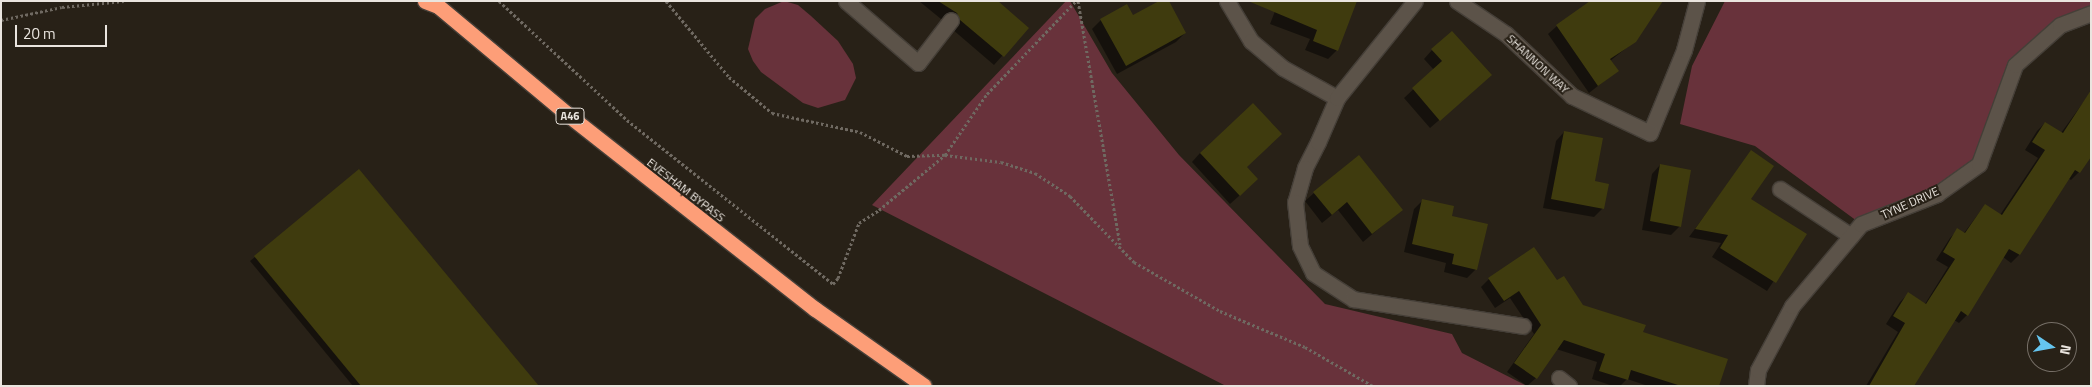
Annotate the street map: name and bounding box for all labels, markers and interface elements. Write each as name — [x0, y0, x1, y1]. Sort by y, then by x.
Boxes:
scale bar — [18, 15, 110, 47]
text: 20 m — [23, 22, 56, 45]
street label: SHANNON WAY — [1504, 31, 1572, 97]
road number: A46 — [555, 108, 585, 124]
street label: EVESHAM BYPASS — [644, 155, 728, 225]
street label: TYNE DRIVE — [1879, 184, 1941, 222]
north arrow — [2027, 322, 2077, 372]
text: N — [2055, 343, 2077, 357]

